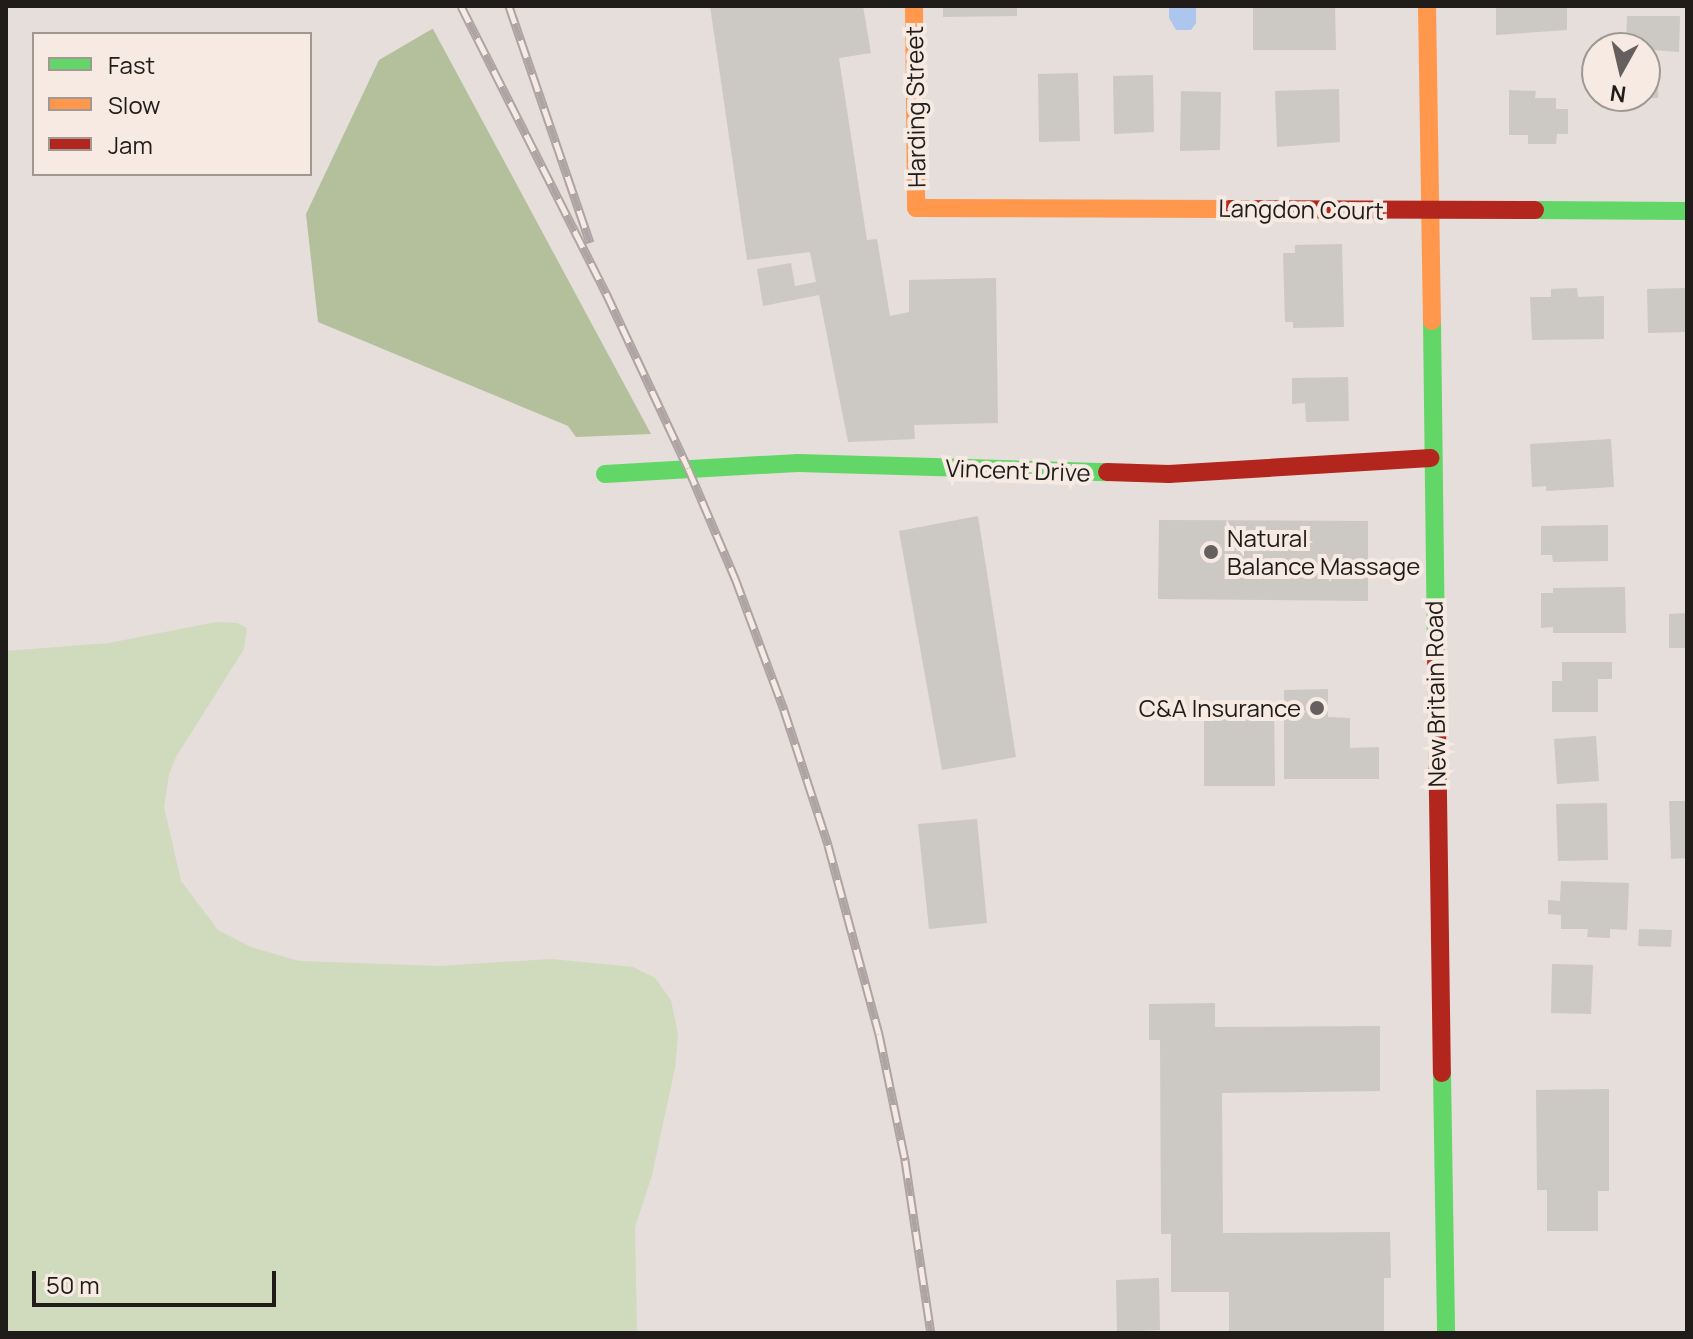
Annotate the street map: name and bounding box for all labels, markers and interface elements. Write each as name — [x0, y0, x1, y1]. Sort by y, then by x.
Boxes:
street label: Harding Street — [899, 26, 931, 188]
legend — [32, 32, 312, 176]
north arrow — [1581, 32, 1661, 112]
text: Fast — [108, 48, 155, 81]
text: N — [1608, 78, 1628, 110]
text: Slow — [108, 88, 161, 121]
text: Jam — [108, 128, 153, 161]
street label: Langdon Court — [1218, 193, 1384, 225]
street label: Vincent Drive — [945, 453, 1091, 487]
place label: Natural Balance Massage — [1227, 524, 1420, 580]
marker: Natural Balance Massage — [1202, 543, 1220, 561]
street label: New Britain Road — [1419, 600, 1451, 788]
place label: C&A Insurance — [1139, 694, 1301, 722]
marker: C&A Insurance — [1308, 699, 1326, 717]
scale bar — [36, 1255, 280, 1305]
text: 50 m — [46, 1268, 100, 1301]

